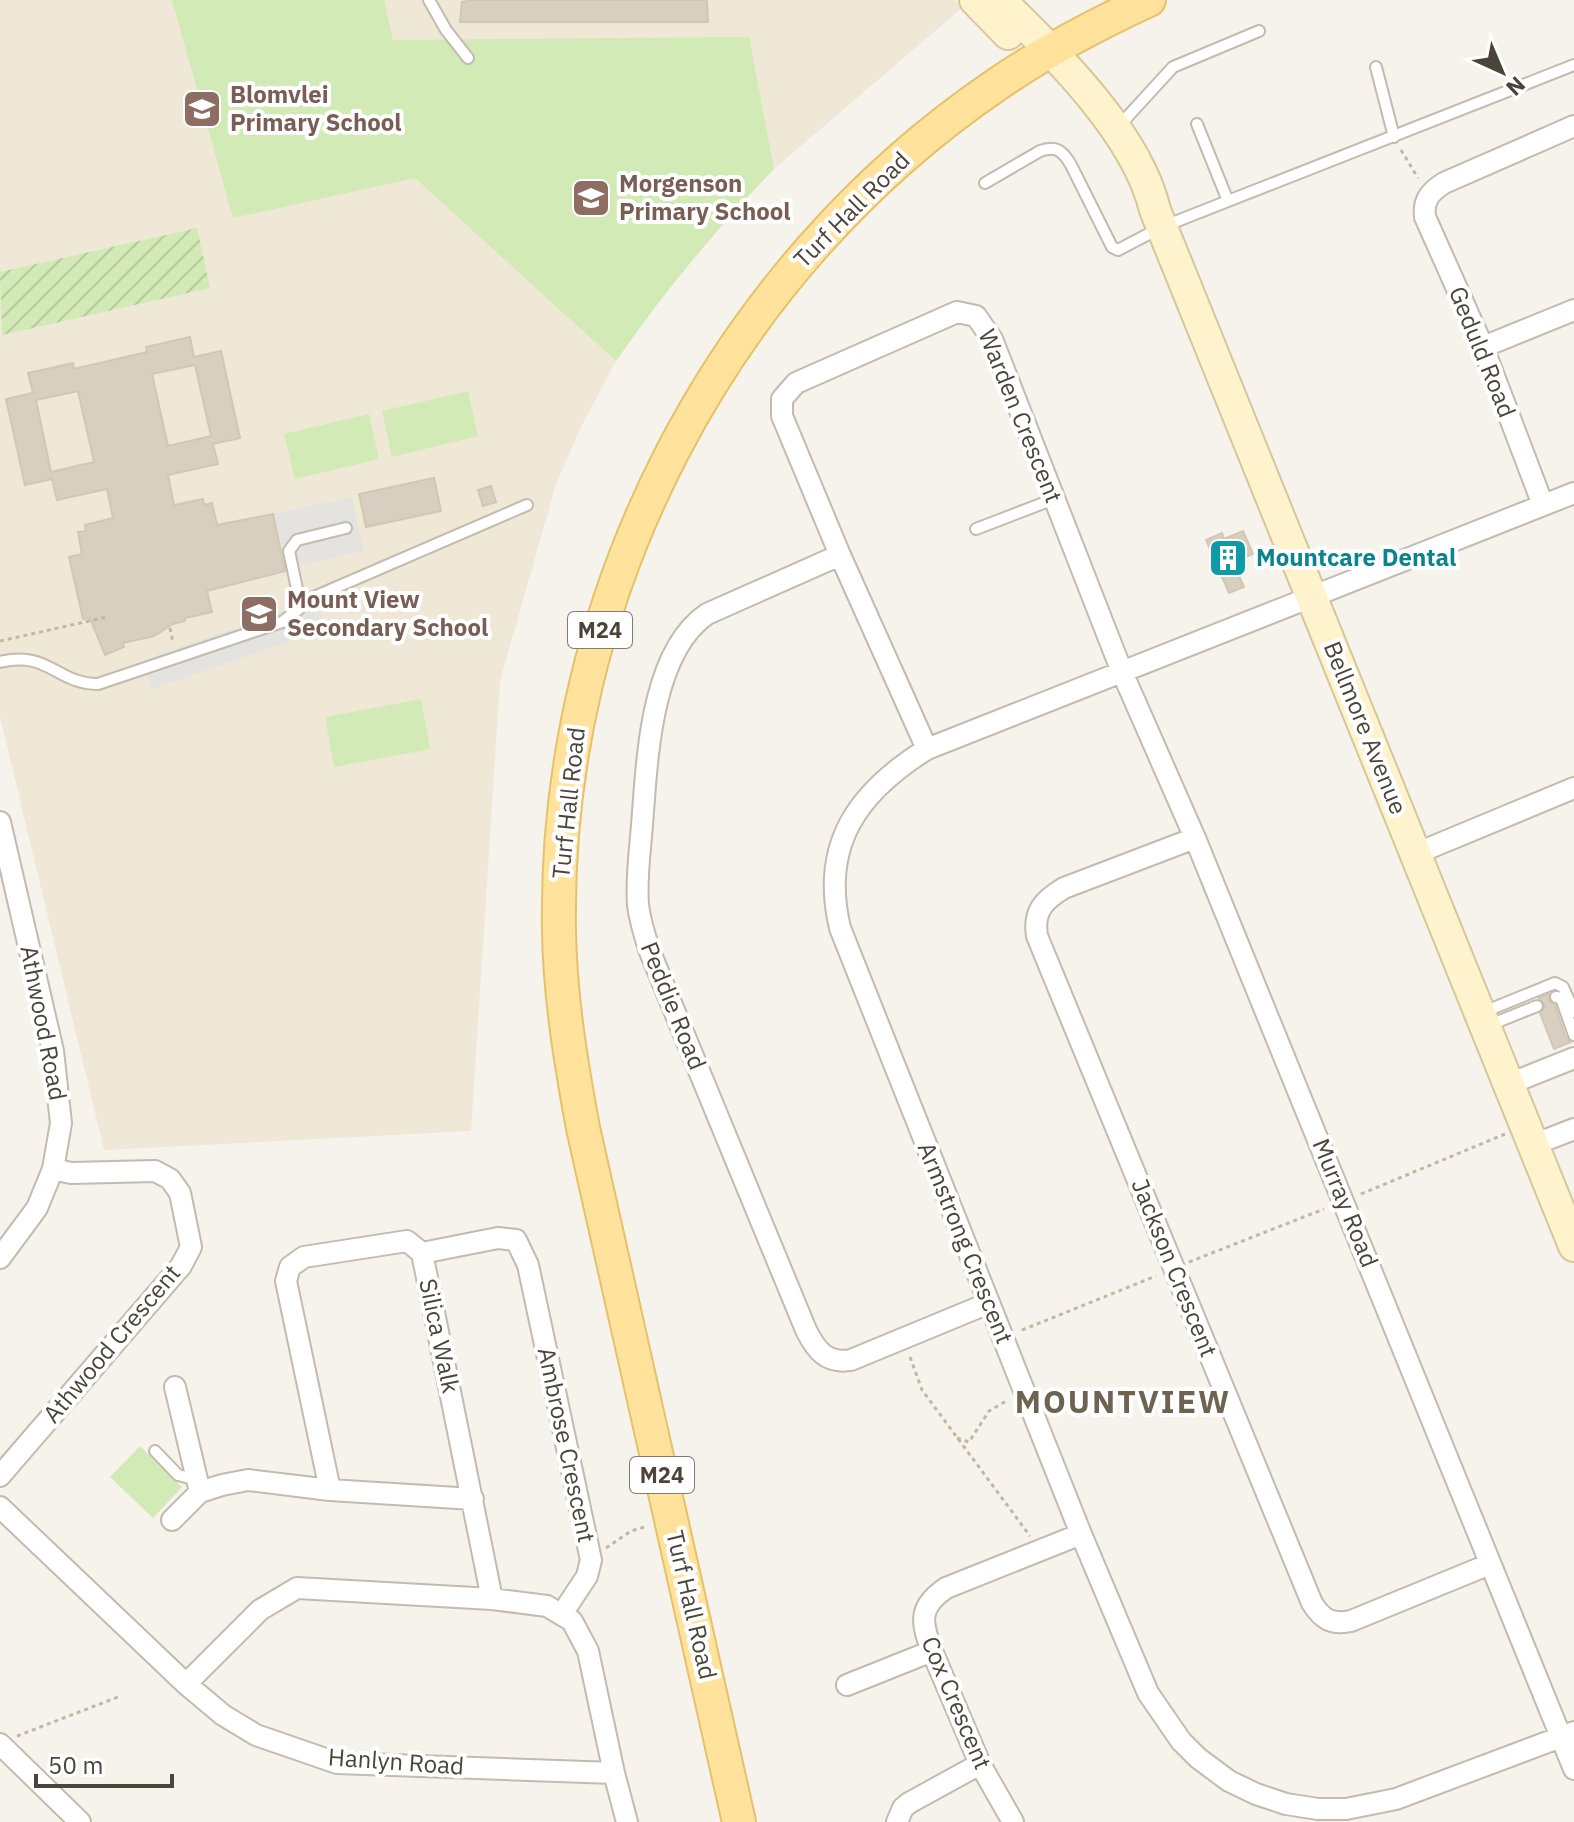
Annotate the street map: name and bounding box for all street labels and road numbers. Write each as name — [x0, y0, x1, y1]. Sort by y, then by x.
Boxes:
street label: Turf Hall Road — [786, 144, 916, 274]
street label: Geduld Road — [1442, 281, 1524, 422]
street label: Warden Crescent — [972, 324, 1070, 507]
road number: M24 — [568, 612, 632, 648]
street label: Bellmore Avenue — [1317, 636, 1415, 819]
street label: Turf Hall Road — [544, 726, 592, 880]
street label: Peddie Road — [634, 937, 714, 1074]
street label: Athwood Road — [13, 943, 75, 1103]
street label: Murray Road — [1306, 1134, 1386, 1272]
street label: Armstrong Crescent — [911, 1137, 1021, 1348]
street label: Jackson Crescent — [1125, 1174, 1225, 1362]
street label: Athwood Crescent — [35, 1257, 187, 1429]
street label: Silica Walk — [412, 1276, 468, 1396]
street label: Ambrose Crescent — [531, 1344, 603, 1545]
road number: M24 — [630, 1457, 694, 1493]
street label: Turf Hall Road — [659, 1527, 725, 1682]
street label: Cox Crescent — [915, 1631, 999, 1774]
street label: Hanlyn Road — [327, 1740, 465, 1782]

